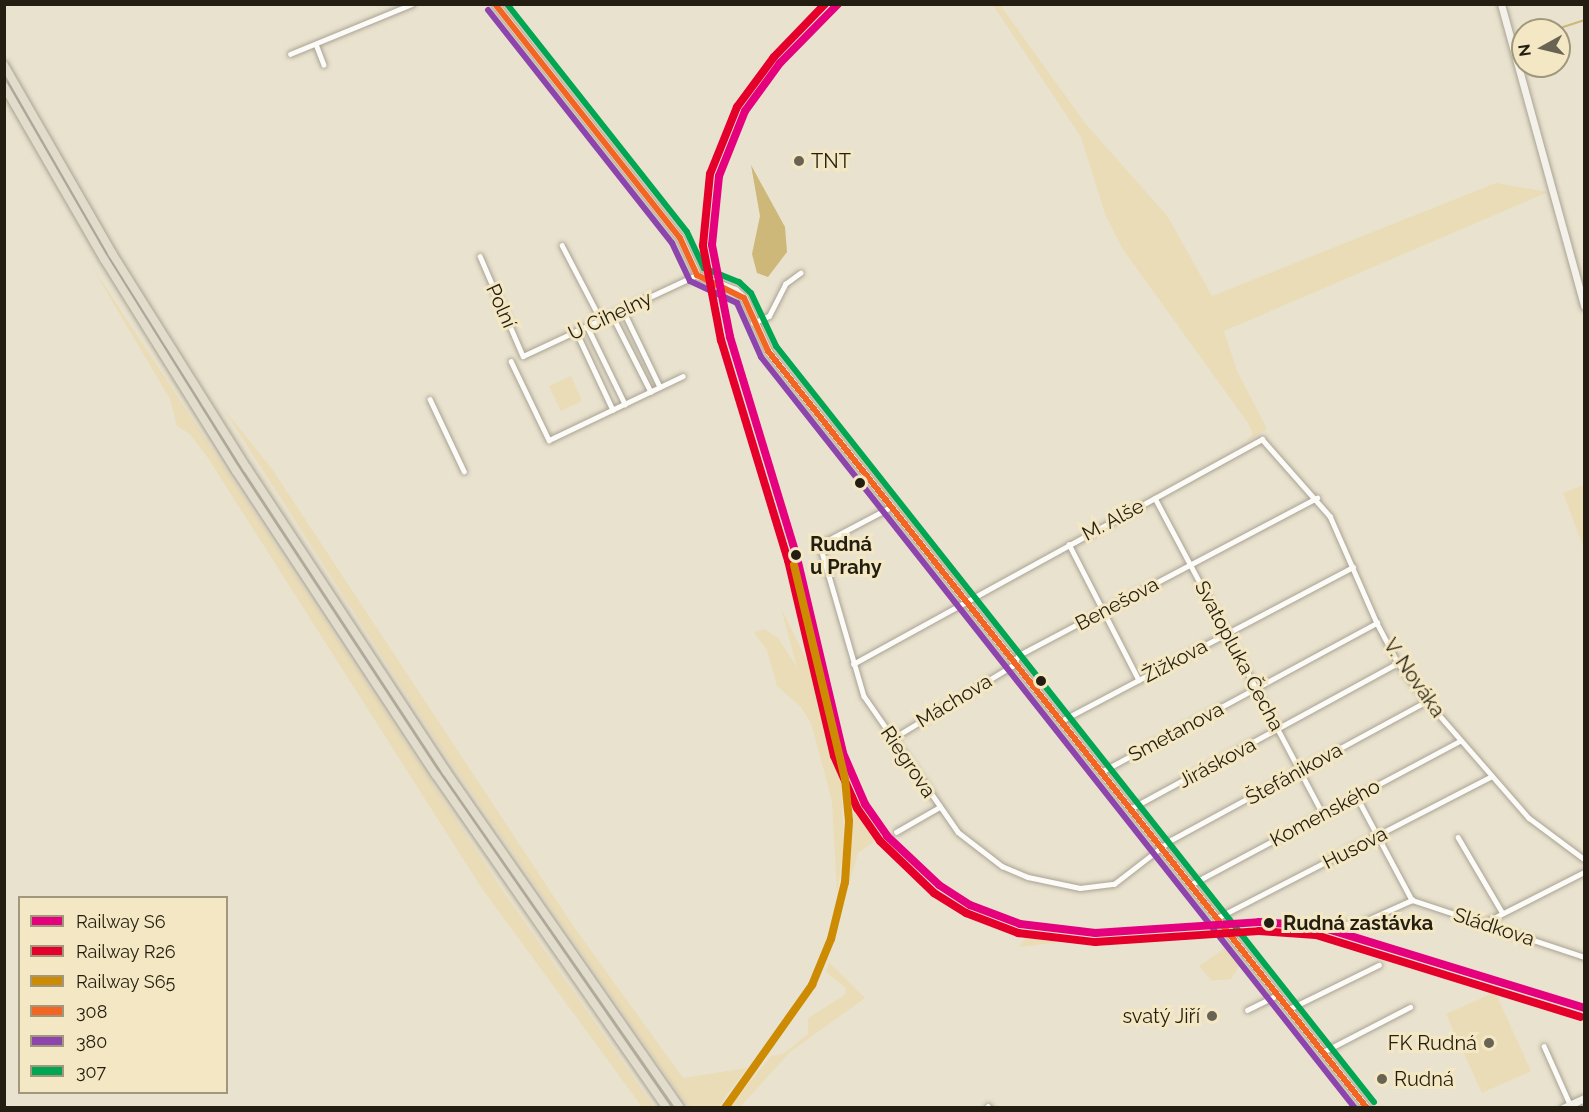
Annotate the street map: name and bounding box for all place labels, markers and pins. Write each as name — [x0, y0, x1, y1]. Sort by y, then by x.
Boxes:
place label: TNT — [811, 149, 851, 173]
marker: TNT — [792, 154, 806, 168]
unlabelled marker — [854, 477, 866, 489]
place label: Rudná u Prahy — [810, 532, 882, 579]
marker: Rudná u Prahy — [787, 546, 805, 564]
unlabelled marker — [1035, 675, 1047, 687]
place label: Rudná zastávka — [1283, 911, 1433, 935]
marker: Rudná zastávka — [1260, 914, 1278, 932]
place label: svatý Jiří — [1121, 1004, 1200, 1028]
marker: svatý Jiří — [1205, 1009, 1219, 1023]
place label: FK Rudná — [1387, 1031, 1477, 1055]
marker: FK Rudná — [1482, 1036, 1496, 1050]
place label: Rudná — [1394, 1067, 1454, 1091]
marker: Rudná — [1375, 1072, 1389, 1086]

